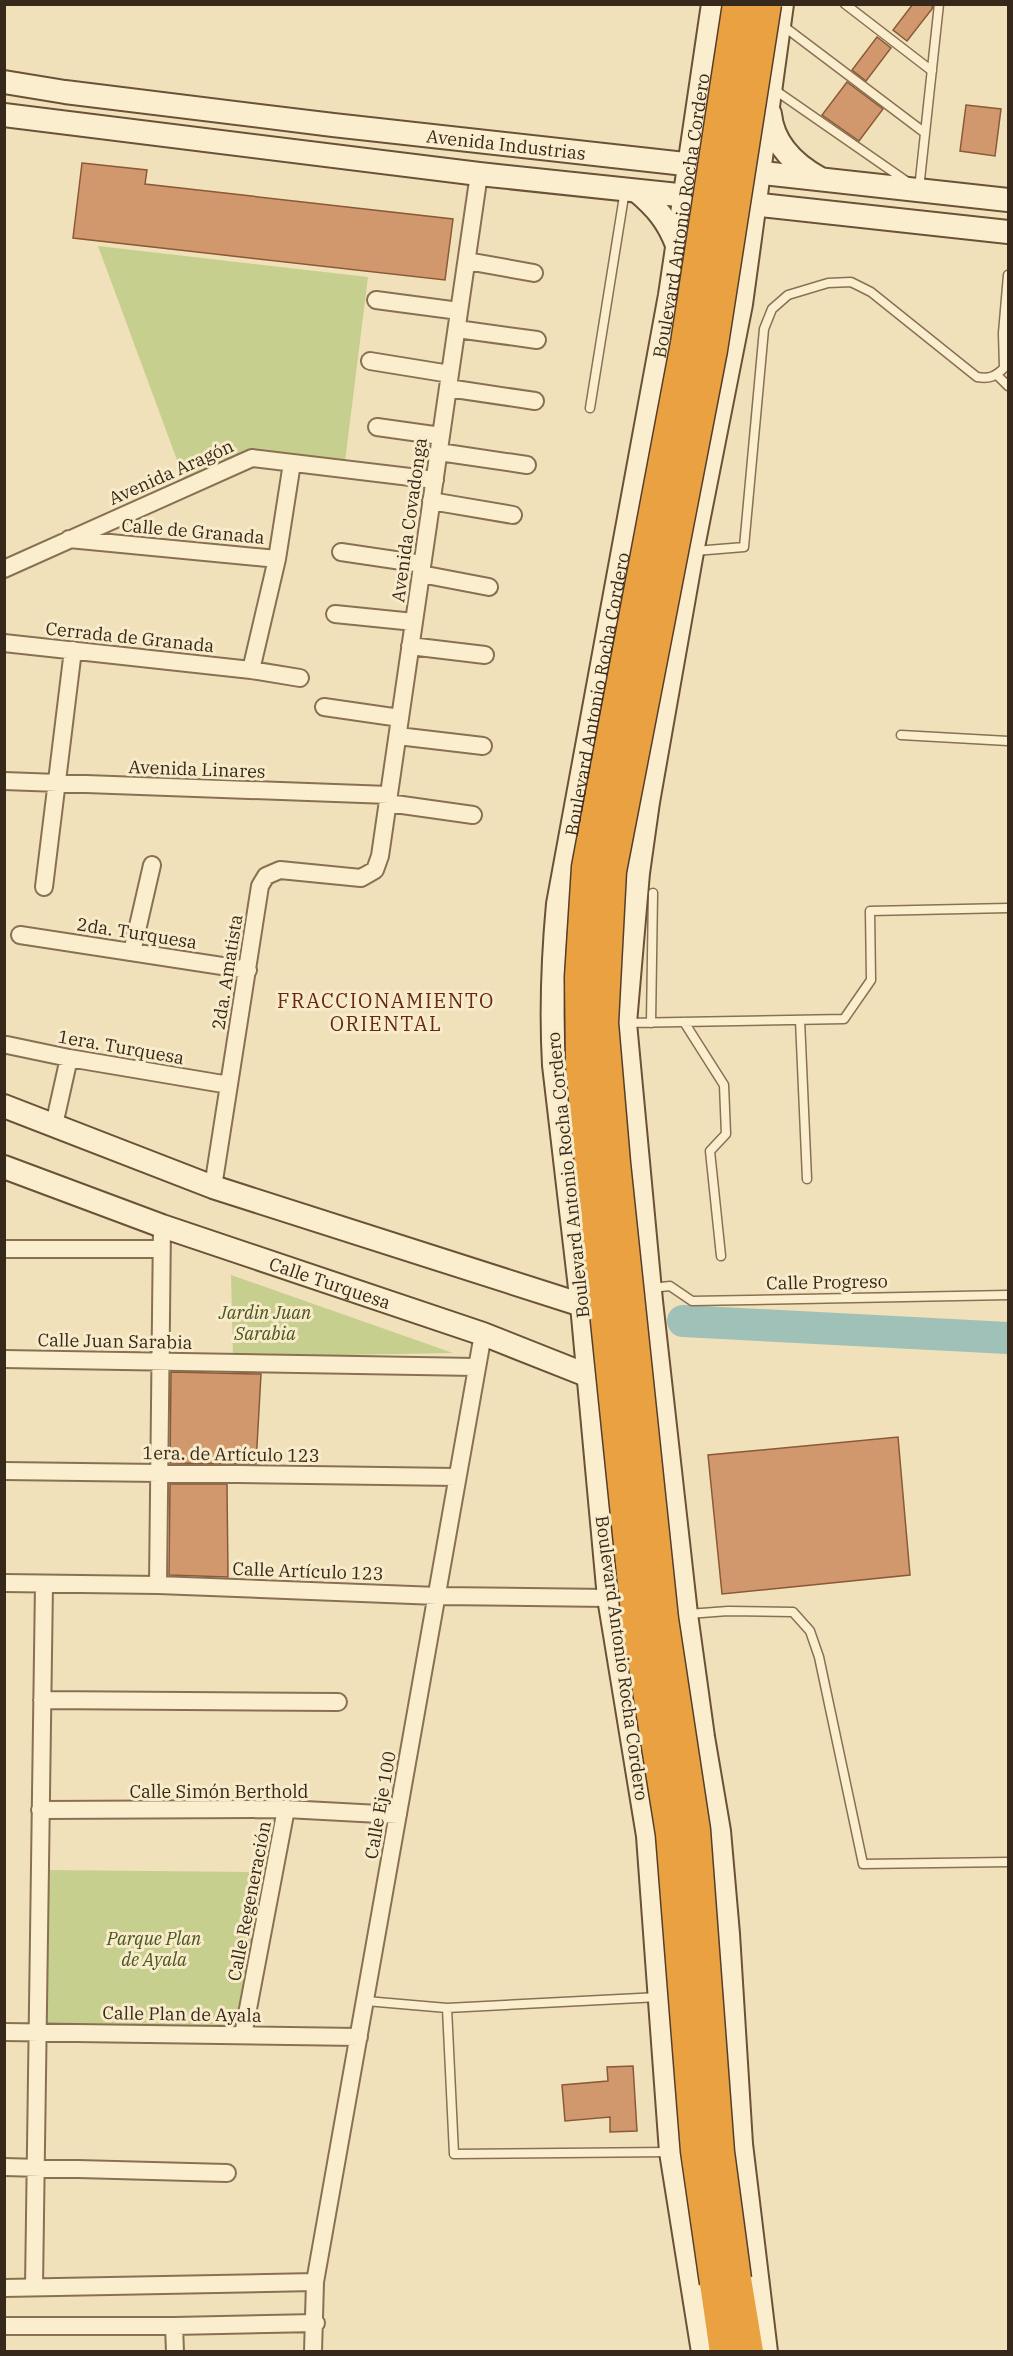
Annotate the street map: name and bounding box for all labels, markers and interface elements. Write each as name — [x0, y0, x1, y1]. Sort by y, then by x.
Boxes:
street label: Boulevard Antonio Rocha Cordero — [647, 72, 714, 360]
street label: Avenida Industrias — [425, 124, 587, 164]
street label: Avenida Aragón — [105, 434, 237, 510]
street label: Avenida Covadonga — [386, 436, 432, 604]
street label: Calle de Granada — [120, 513, 266, 549]
street label: Boulevard Antonio Rocha Cordero — [559, 551, 634, 838]
street label: Cerrada de Granada — [44, 617, 216, 657]
street label: Avenida Linares — [128, 755, 266, 783]
street label: 2da. Turquesa — [75, 912, 199, 954]
street label: 2da. Amatista — [207, 912, 248, 1031]
district label: FRACCIONAMIENTO ORIENTAL — [277, 987, 495, 1037]
street label: 1era. Turquesa — [56, 1025, 186, 1069]
street label: Boulevard Antonio Rocha Cordero — [542, 1031, 594, 1319]
street label: Calle Turquesa — [266, 1251, 394, 1314]
street label: Calle Progreso — [766, 1269, 888, 1295]
park label: Jardin Juan Sarabia — [218, 1301, 312, 1345]
street label: Calle Juan Sarabia — [37, 1328, 193, 1354]
street label: 1era. de Artículo 123 — [142, 1441, 320, 1467]
street label: Boulevard Antonio Rocha Cordero — [591, 1514, 653, 1802]
street label: Calle Artículo 123 — [232, 1557, 384, 1585]
street label: Calle Eje 100 — [359, 1749, 401, 1861]
street label: Calle Simón Berthold — [129, 1780, 309, 1803]
street label: Calle Regeneración — [222, 1819, 276, 1983]
park label: Parque Plan de Ayala — [106, 1927, 202, 1971]
street label: Calle Plan de Ayala — [102, 2001, 262, 2027]

